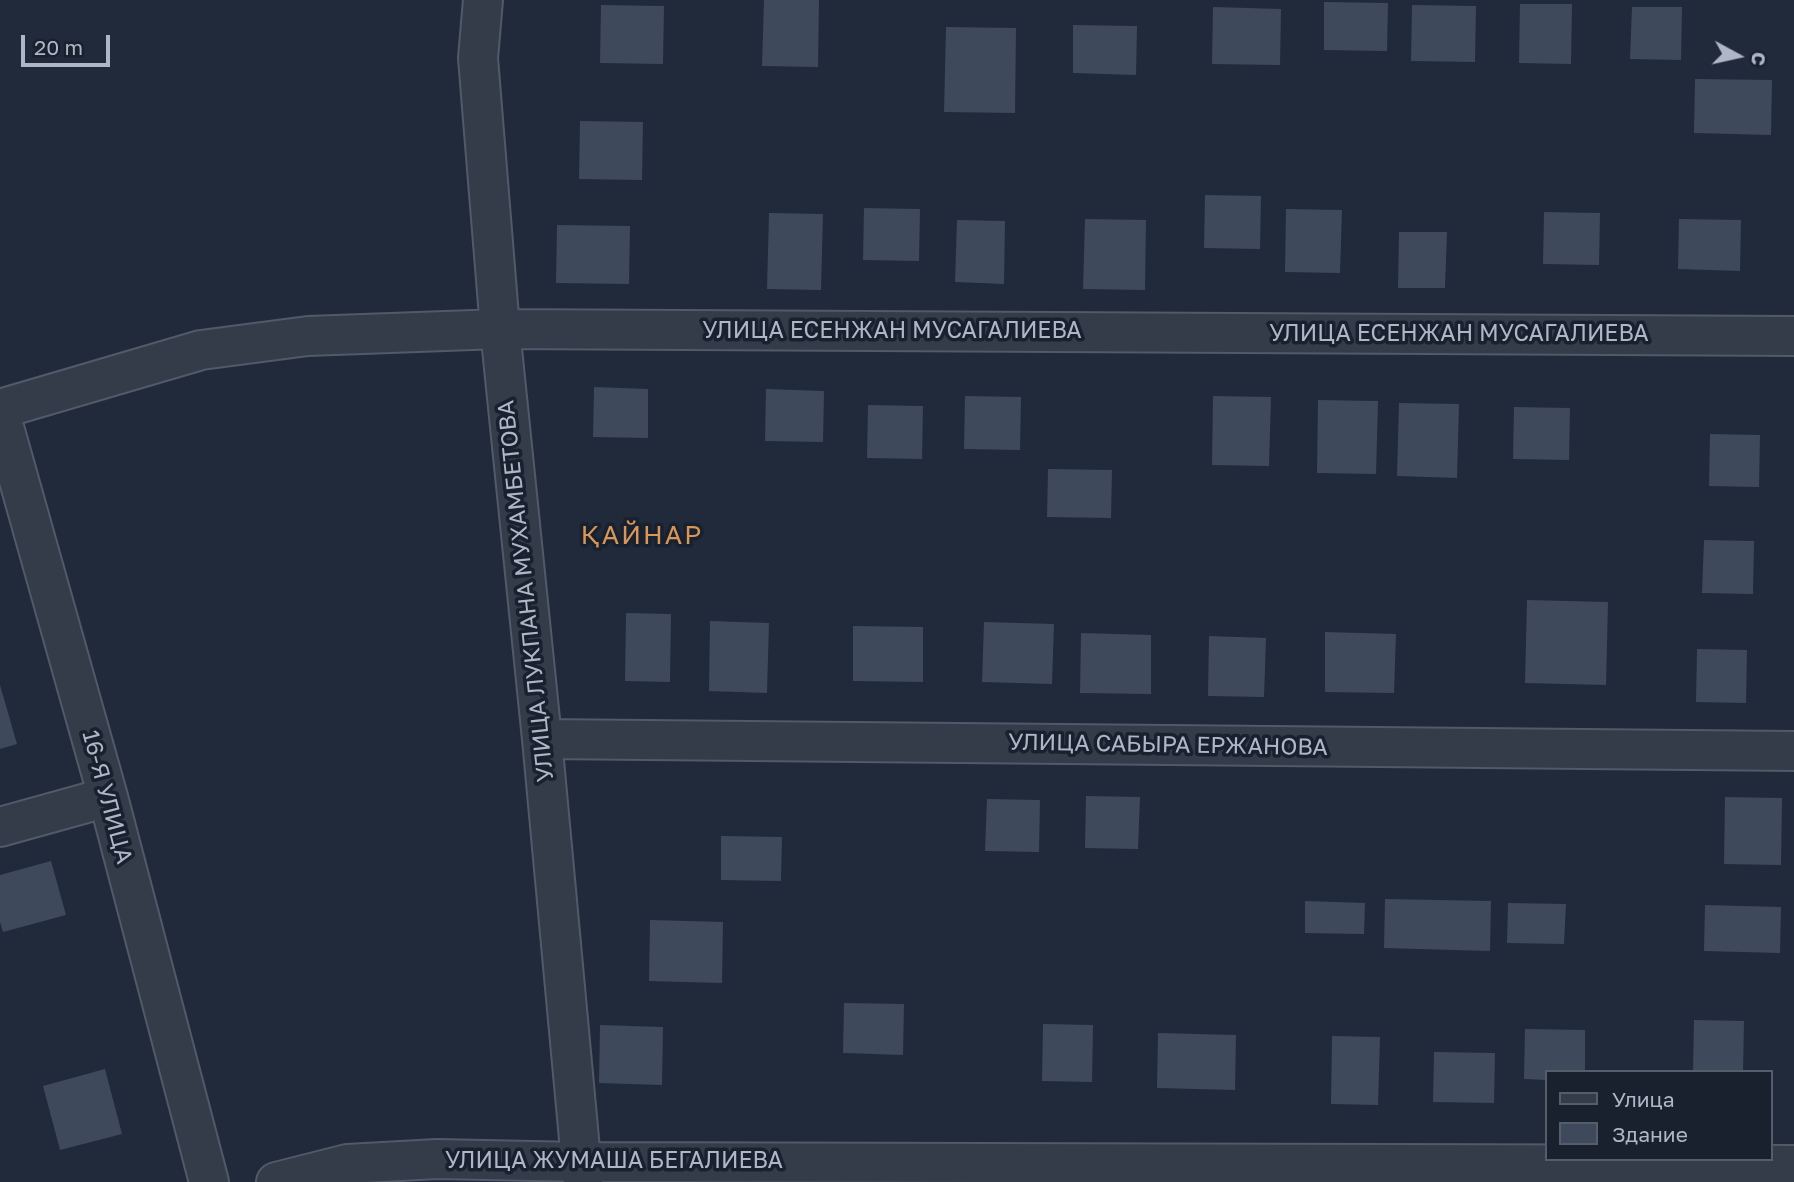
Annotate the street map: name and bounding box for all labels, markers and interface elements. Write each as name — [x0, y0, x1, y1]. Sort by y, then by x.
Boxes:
scale bar — [24, 21, 114, 65]
north arrow — [1703, 21, 1773, 91]
text: 20 m — [34, 34, 83, 60]
text: С — [1747, 51, 1772, 67]
street label: УЛИЦА ЕСЕНЖАН МУСАГАЛИЕВА — [702, 317, 1082, 345]
street label: УЛИЦА ЕСЕНЖАН МУСАГАЛИЕВА — [1269, 320, 1649, 348]
street label: УЛИЦА ЛУКПАНА МУХАМБЕТОВА — [492, 399, 560, 783]
district label: ҚАЙНАР — [581, 520, 703, 552]
street label: 16-Я УЛИЦА — [76, 727, 138, 867]
street label: УЛИЦА САБЫРА ЕРЖАНОВА — [1008, 728, 1328, 762]
legend — [1546, 1070, 1773, 1161]
text: Улица — [1612, 1086, 1675, 1112]
text: Здание — [1612, 1121, 1688, 1147]
street label: УЛИЦА ЖУМАША БЕГАЛИЕВА — [445, 1147, 783, 1175]

